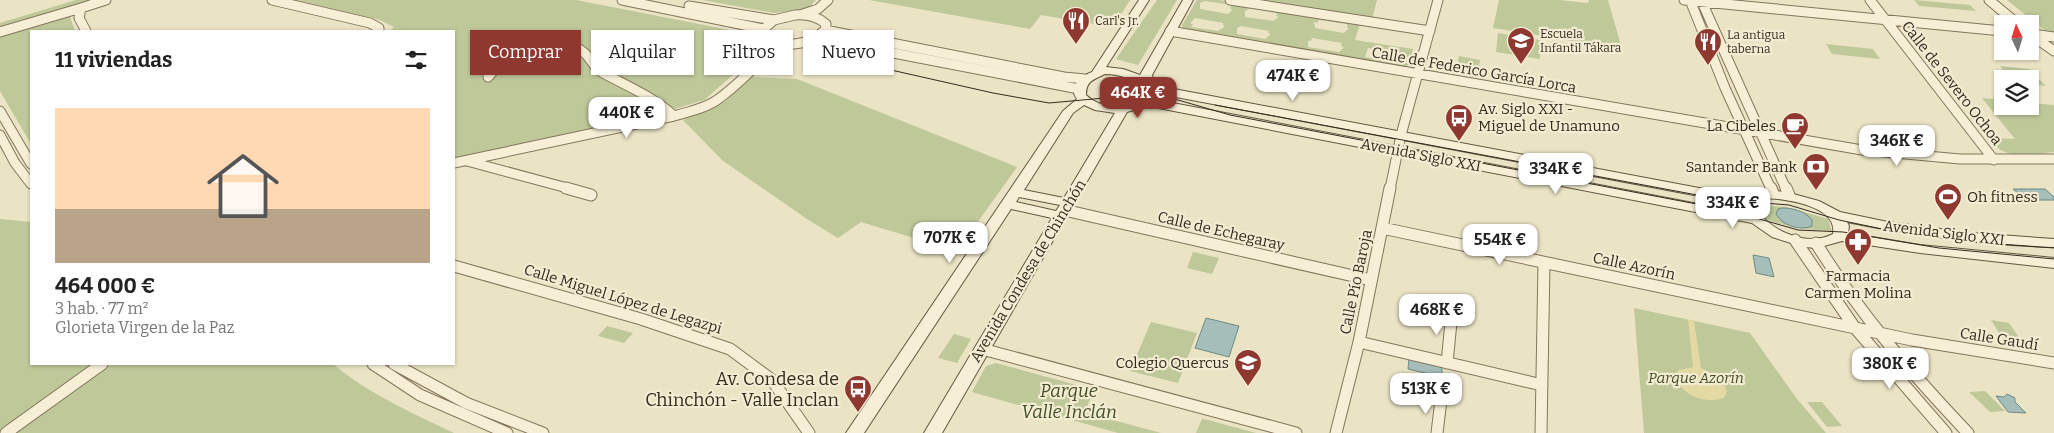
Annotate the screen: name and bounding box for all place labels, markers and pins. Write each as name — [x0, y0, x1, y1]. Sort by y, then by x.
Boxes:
restaurant icon: Carl's Jr. — [1061, 6, 1091, 45]
place label: Carl's Jr. — [1095, 14, 1139, 28]
school or university icon: Escuela Infantil Tákara — [1506, 26, 1536, 65]
place label: Escuela Infantil Tákara — [1540, 27, 1622, 55]
restaurant icon: La antigua taberna — [1693, 27, 1723, 66]
place label: La antigua taberna — [1727, 28, 1786, 56]
pin: 474K € — [1252, 59, 1334, 102]
pin: 464K € — [1097, 76, 1179, 119]
pin: 440K € — [586, 96, 668, 139]
place label: Av. Siglo XXI - Miguel de Unamuno — [1478, 100, 1620, 135]
bus stop icon: Av. Siglo XXI - Miguel de Unamuno — [1444, 103, 1474, 142]
cafe icon: La Cibeles — [1780, 111, 1810, 150]
place label: La Cibeles — [1706, 117, 1776, 135]
pin: 346K € — [1856, 124, 1938, 167]
pin: 334K € — [1515, 152, 1597, 195]
bank icon: Santander Bank — [1801, 152, 1831, 191]
place label: Santander Bank — [1685, 158, 1797, 176]
sports icon: Oh fitness — [1933, 182, 1963, 221]
pin: 334K € — [1692, 186, 1774, 229]
place label: Oh fitness — [1967, 188, 2038, 206]
pin: 707K € — [909, 222, 991, 264]
pin: 554K € — [1459, 224, 1541, 266]
pharmacy icon: Farmacia Carmen Molina — [1843, 227, 1873, 266]
place label: Farmacia Carmen Molina — [1804, 267, 1912, 302]
pin: 468K € — [1396, 294, 1478, 336]
school or university icon: Colegio Quercus — [1233, 348, 1263, 387]
pin: 380K € — [1849, 348, 1931, 390]
place label: Colegio Quercus — [1115, 354, 1229, 372]
place label: Av. Condesa de Chinchón - Valle Inclan — [645, 368, 840, 411]
pin: 513K € — [1385, 372, 1467, 415]
bus stop icon: Av. Condesa de Chinchón - Valle Inclan — [843, 374, 873, 413]

